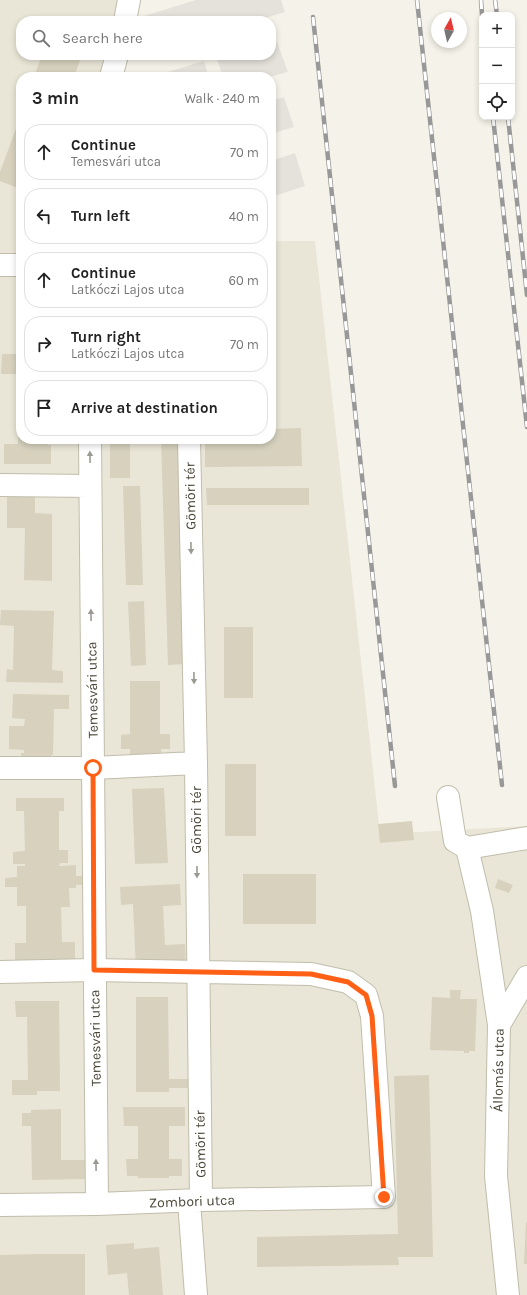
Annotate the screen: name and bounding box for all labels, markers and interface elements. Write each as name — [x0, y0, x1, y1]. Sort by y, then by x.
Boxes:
north arrow — [431, 12, 467, 48]
map controls — [479, 12, 515, 120]
button: + — [479, 12, 515, 48]
search box — [16, 16, 276, 60]
icon: search — [30, 27, 52, 49]
text: Search here — [62, 29, 143, 47]
button: − — [479, 48, 515, 84]
button: locate — [479, 84, 515, 120]
text: 3 min — [32, 88, 79, 108]
text: Walk · 240 m — [184, 91, 260, 106]
text: Continue — [71, 136, 136, 154]
icon: ahead — [33, 141, 55, 163]
text: 70 m — [230, 145, 259, 160]
text: Temesvári utca — [71, 154, 161, 169]
icon: left — [33, 205, 55, 227]
text: Turn left — [71, 207, 130, 225]
text: 40 m — [229, 209, 259, 224]
text: Continue — [71, 264, 136, 282]
icon: ahead — [33, 269, 55, 291]
text: 60 m — [229, 273, 259, 288]
text: Latkóczi Lajos utca — [71, 282, 184, 297]
text: Turn right — [71, 328, 141, 346]
icon: right — [33, 333, 55, 355]
text: 70 m — [230, 337, 259, 352]
text: Latkóczi Lajos utca — [71, 346, 184, 361]
icon: arrive — [33, 397, 55, 419]
text: Arrive at destination — [71, 399, 218, 417]
one-way arrow — [87, 450, 93, 463]
street label: Gömöri tér — [181, 461, 200, 530]
one-way arrow — [188, 542, 194, 555]
one-way arrow — [88, 608, 94, 621]
street label: Temesvári utca — [83, 641, 102, 739]
one-way arrow — [191, 672, 197, 685]
route start — [84, 759, 102, 777]
street label: Gömöri tér — [188, 785, 205, 854]
one-way arrow — [194, 866, 200, 879]
street label: Temesvári utca — [86, 989, 105, 1087]
street label: Állomás utca — [488, 1028, 508, 1112]
street label: Gömöri tér — [191, 1109, 210, 1178]
one-way arrow — [93, 1158, 99, 1171]
route end — [375, 1188, 393, 1206]
street label: Zombori utca — [149, 1192, 235, 1211]

